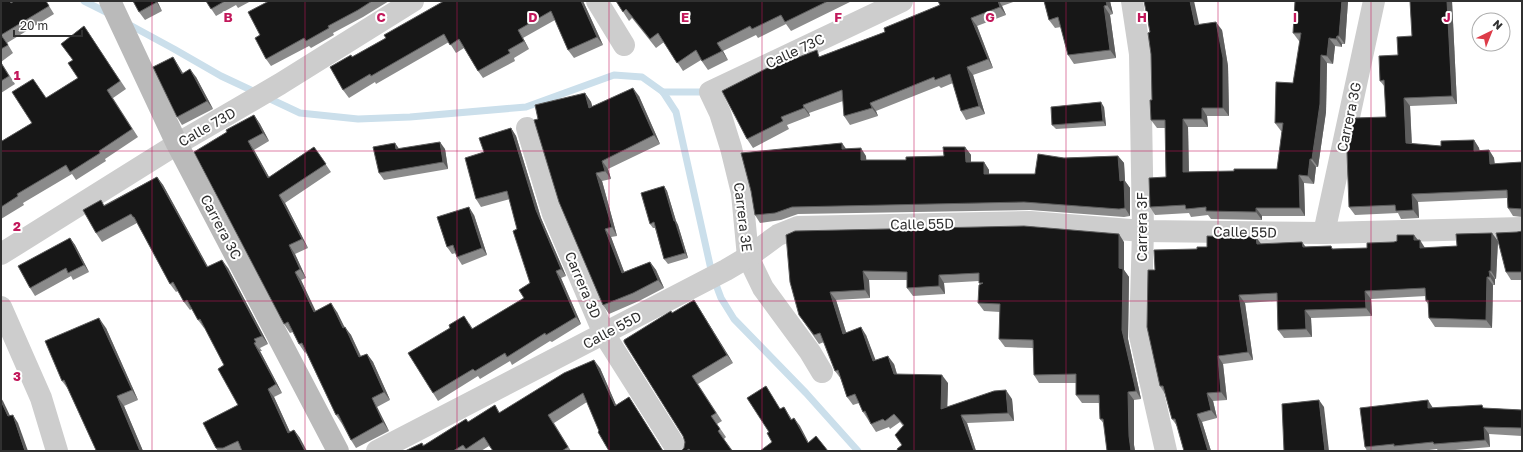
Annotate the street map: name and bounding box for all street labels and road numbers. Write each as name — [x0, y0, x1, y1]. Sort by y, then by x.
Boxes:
street label: Calle 73C — [763, 30, 827, 72]
street label: Carrera 3G — [1333, 80, 1364, 153]
street label: Calle 73D — [175, 103, 238, 150]
street label: Carrera 3E — [731, 181, 756, 253]
street label: Carrera 3C — [197, 192, 246, 262]
street label: Carrera 3F — [1133, 192, 1150, 262]
street label: Calle 55D — [890, 214, 954, 233]
street label: Calle 55D — [1213, 222, 1277, 241]
street label: Carrera 3D — [562, 249, 605, 321]
street label: Calle 55D — [580, 307, 644, 352]

